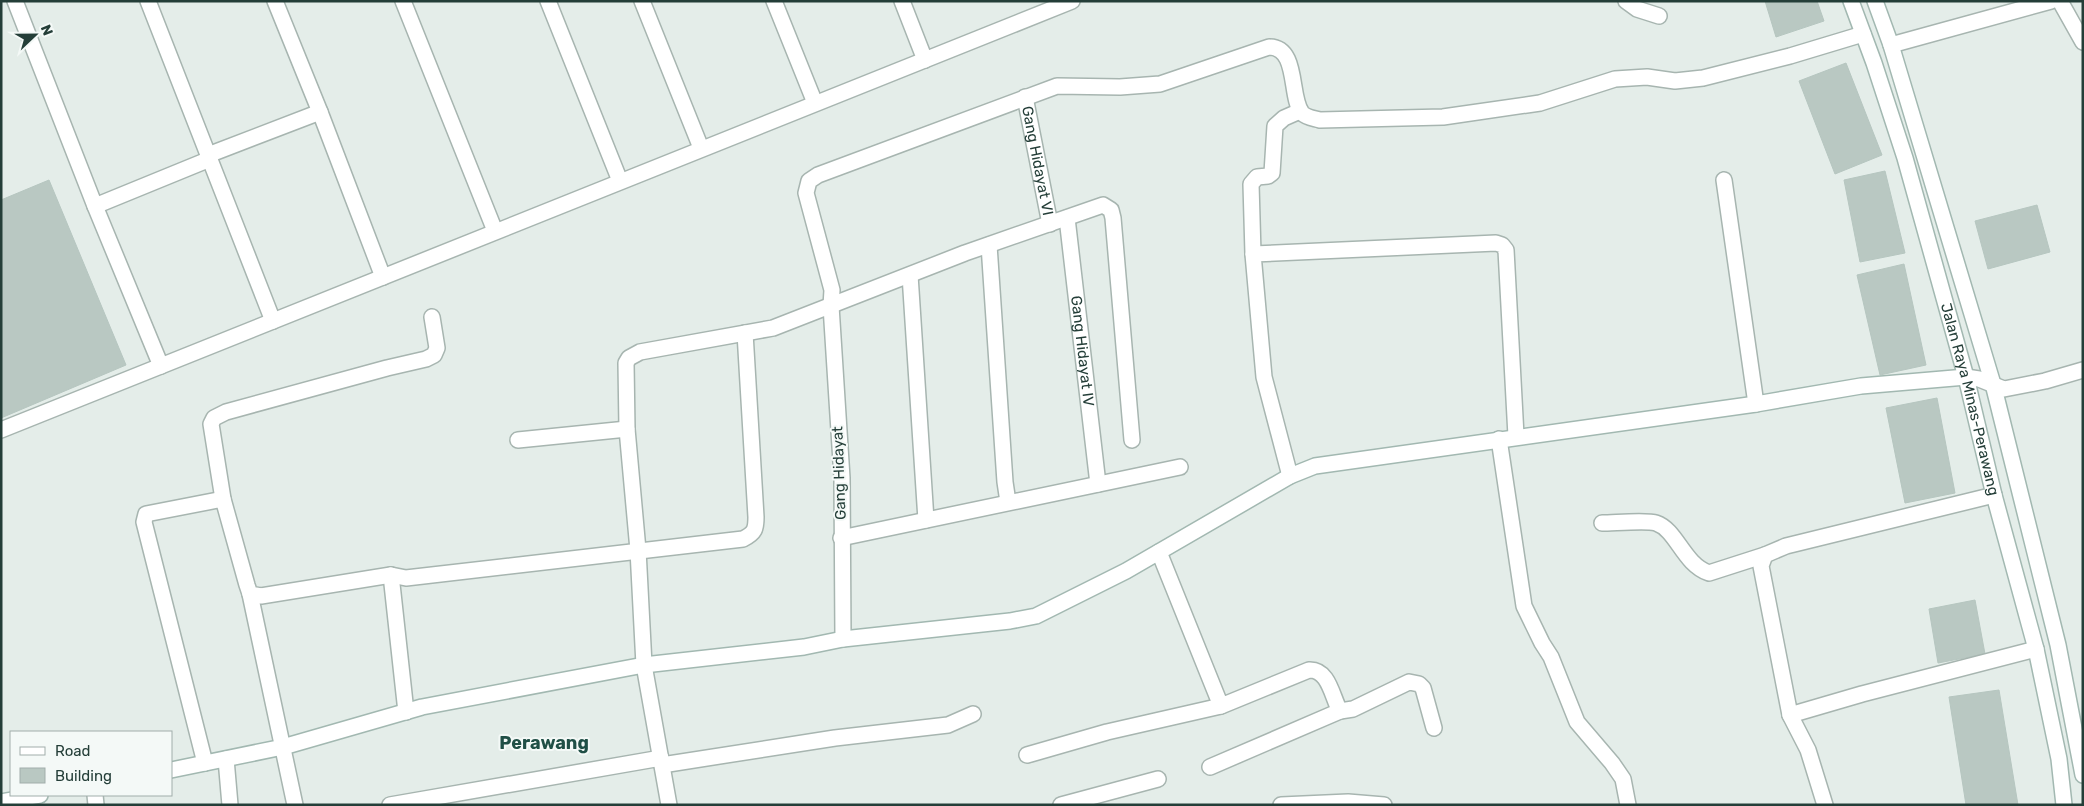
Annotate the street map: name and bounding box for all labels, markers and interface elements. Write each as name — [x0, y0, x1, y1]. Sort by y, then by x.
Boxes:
north arrow — [10, 10, 60, 60]
text: N — [37, 22, 56, 38]
street label: Gang Hidayat VI — [1018, 105, 1057, 217]
street label: Gang Hidayat IV — [1067, 295, 1098, 408]
street label: Jalan Raya Minas-Perawang — [1937, 301, 2003, 497]
street label: Gang Hidayat — [828, 426, 850, 520]
legend — [10, 731, 172, 796]
district label: Perawang — [499, 732, 589, 754]
text: Road — [55, 742, 91, 760]
text: Building — [55, 767, 112, 785]

